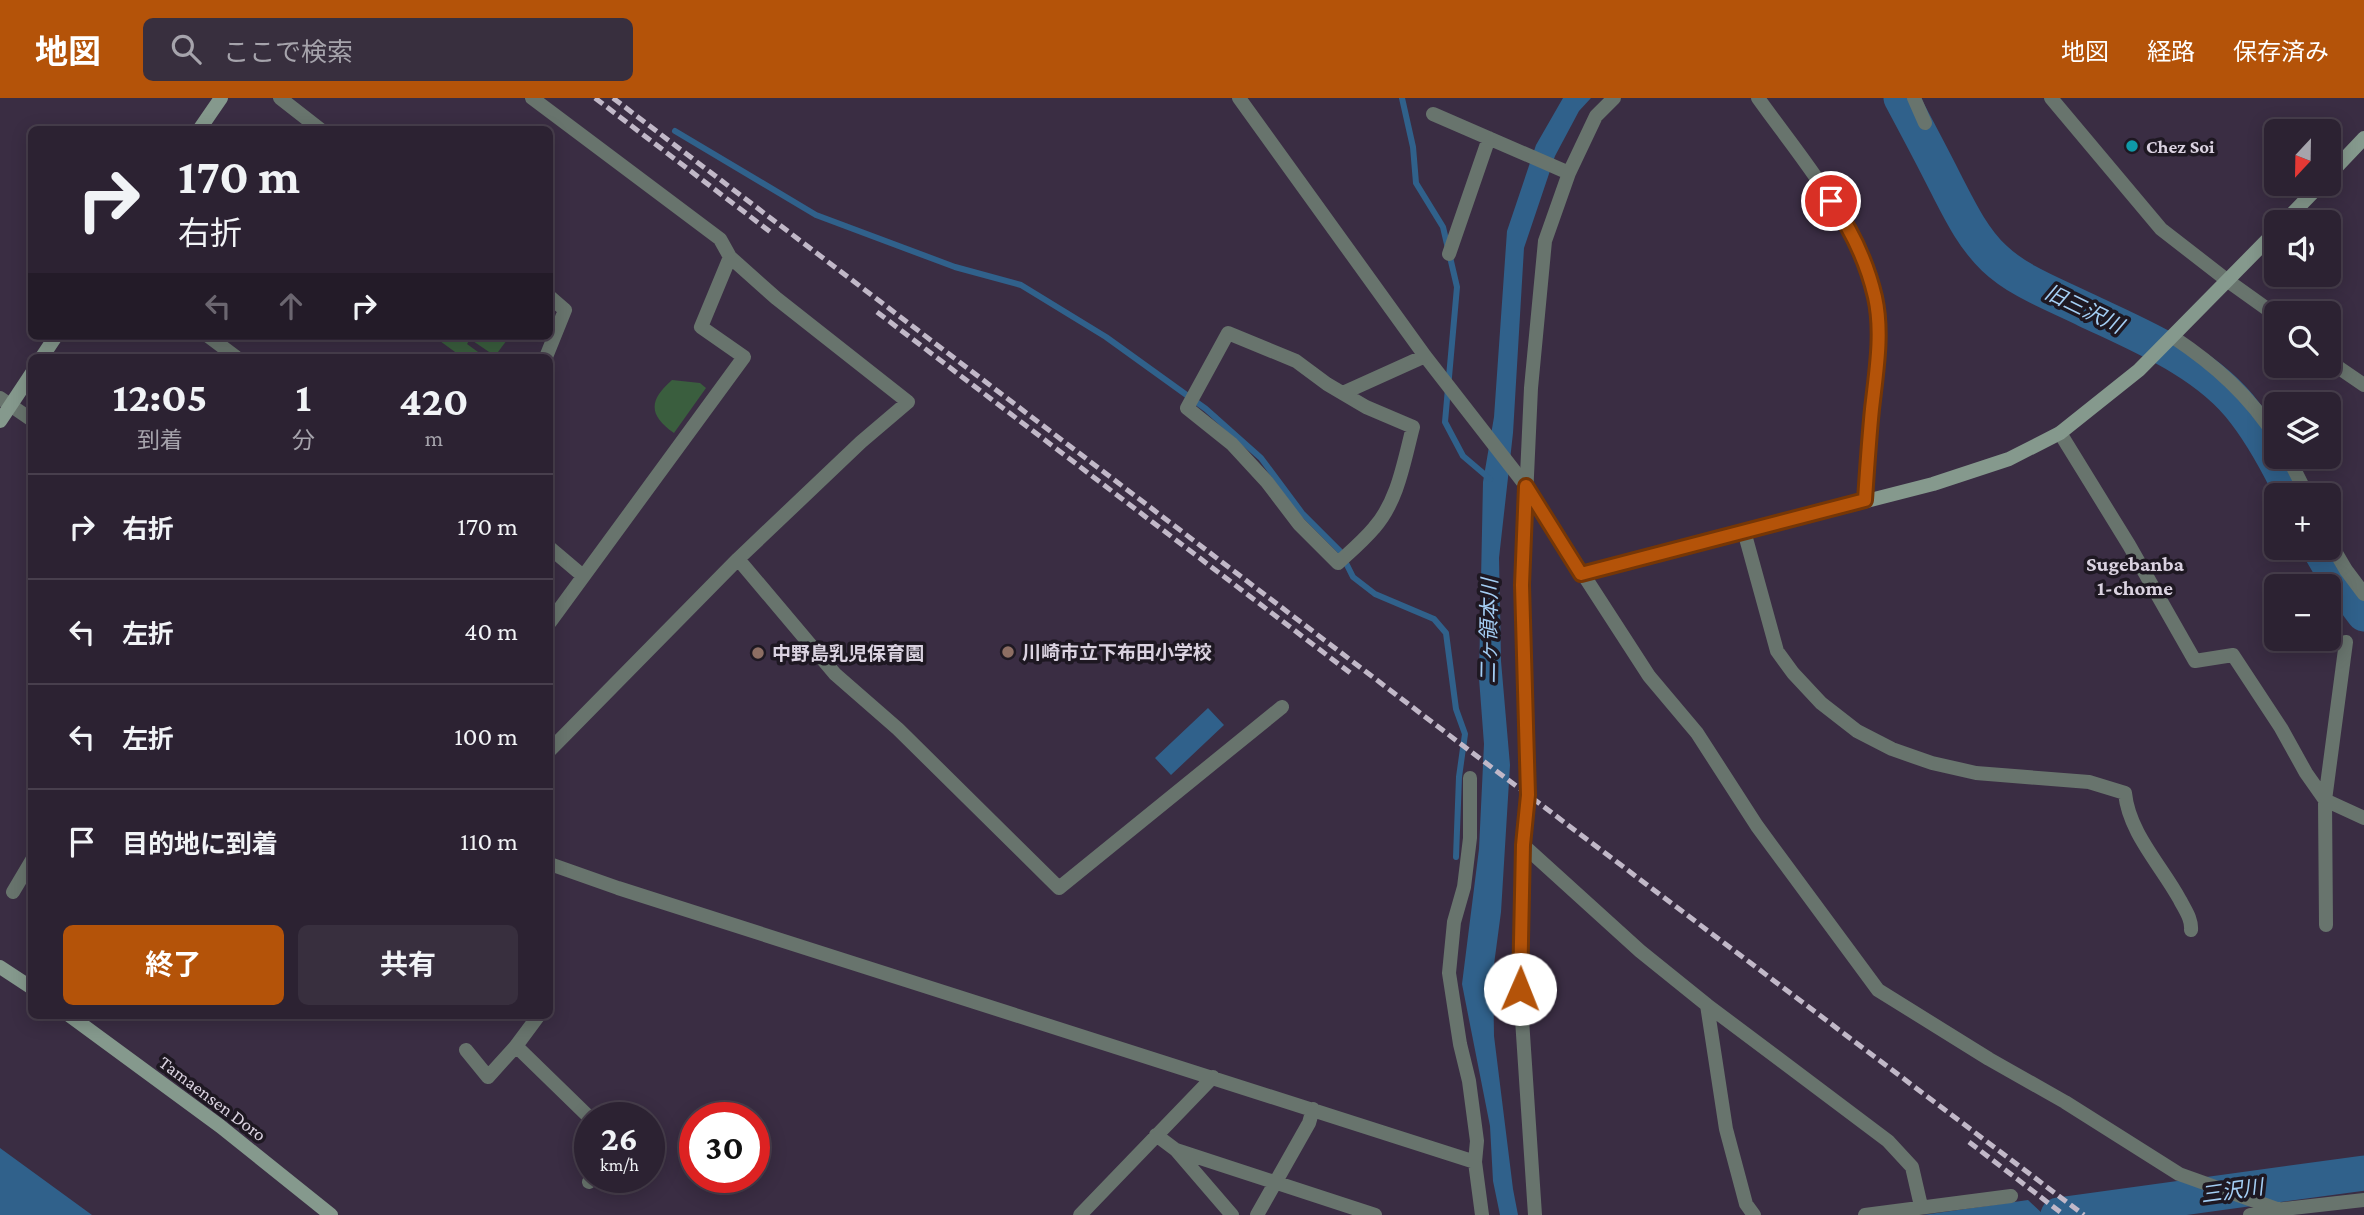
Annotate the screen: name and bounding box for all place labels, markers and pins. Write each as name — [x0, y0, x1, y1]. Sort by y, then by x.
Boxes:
place label: Chez Soi — [2146, 136, 2215, 157]
marker: Chez Soi — [2124, 138, 2140, 154]
pin — [1801, 171, 1861, 231]
place label: 川崎市立下布田小学校 — [1022, 642, 1212, 663]
place label: 中野島乳児保育園 — [772, 643, 924, 664]
marker: 川崎市立下布田小学校 — [1000, 644, 1016, 660]
marker: 中野島乳児保育園 — [750, 645, 766, 661]

